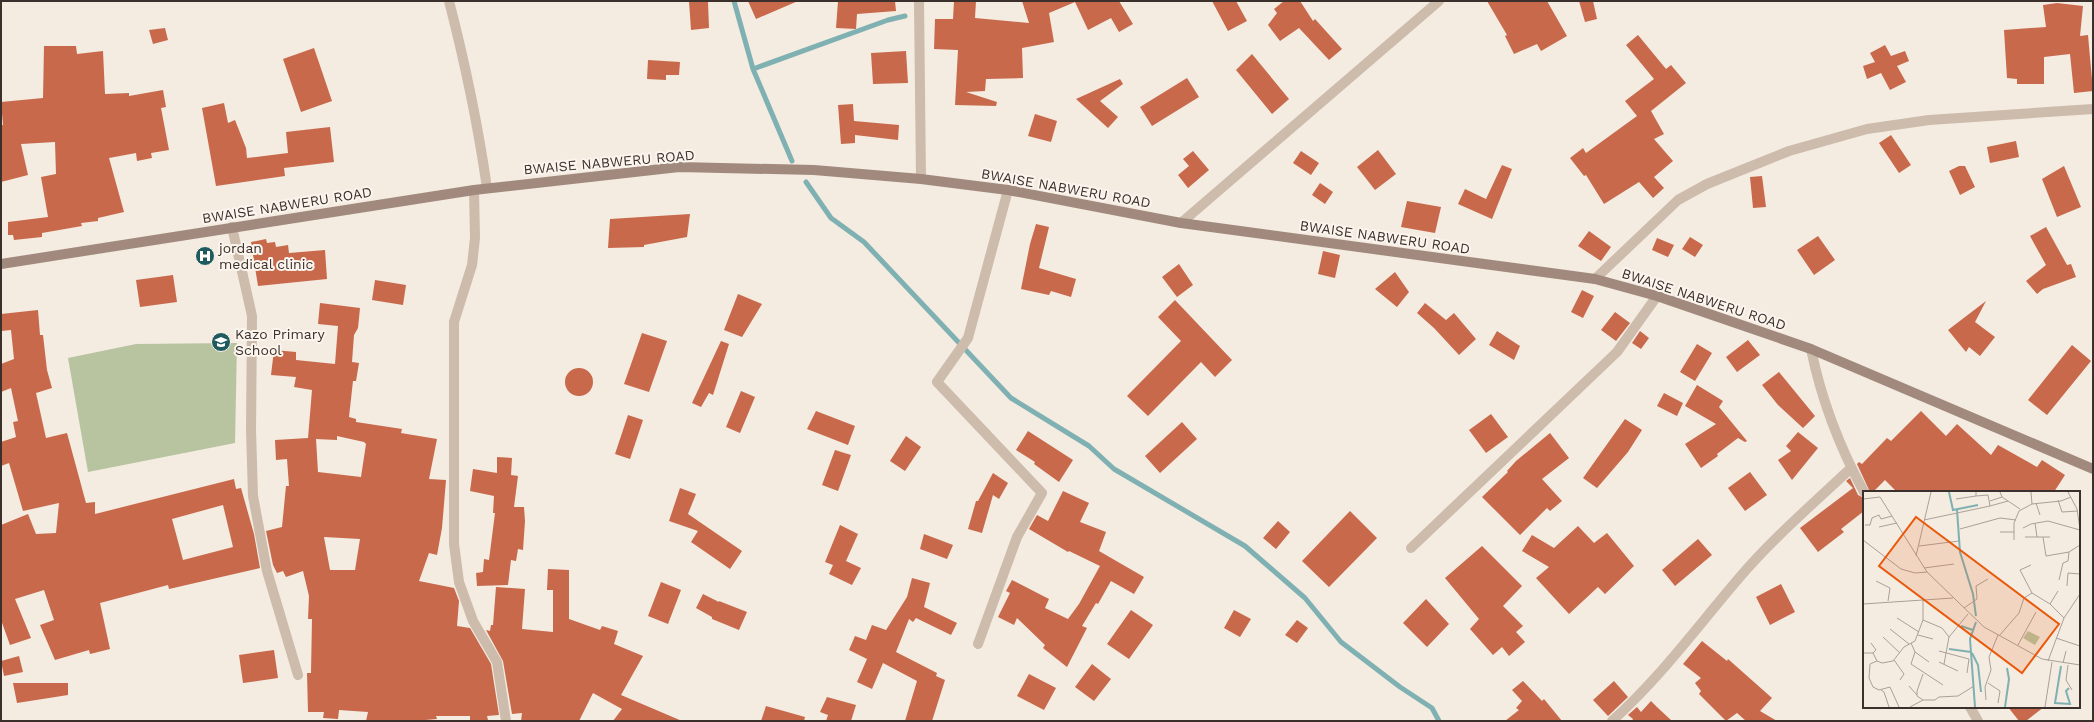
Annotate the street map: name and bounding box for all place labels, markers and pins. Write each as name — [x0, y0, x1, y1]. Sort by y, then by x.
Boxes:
place label: jordan medical clinic — [217, 240, 313, 272]
hospital icon: jordan medical clinic — [194, 245, 216, 267]
place label: Kazo Primary School — [235, 326, 325, 358]
school or university icon: Kazo Primary School — [210, 331, 232, 353]

